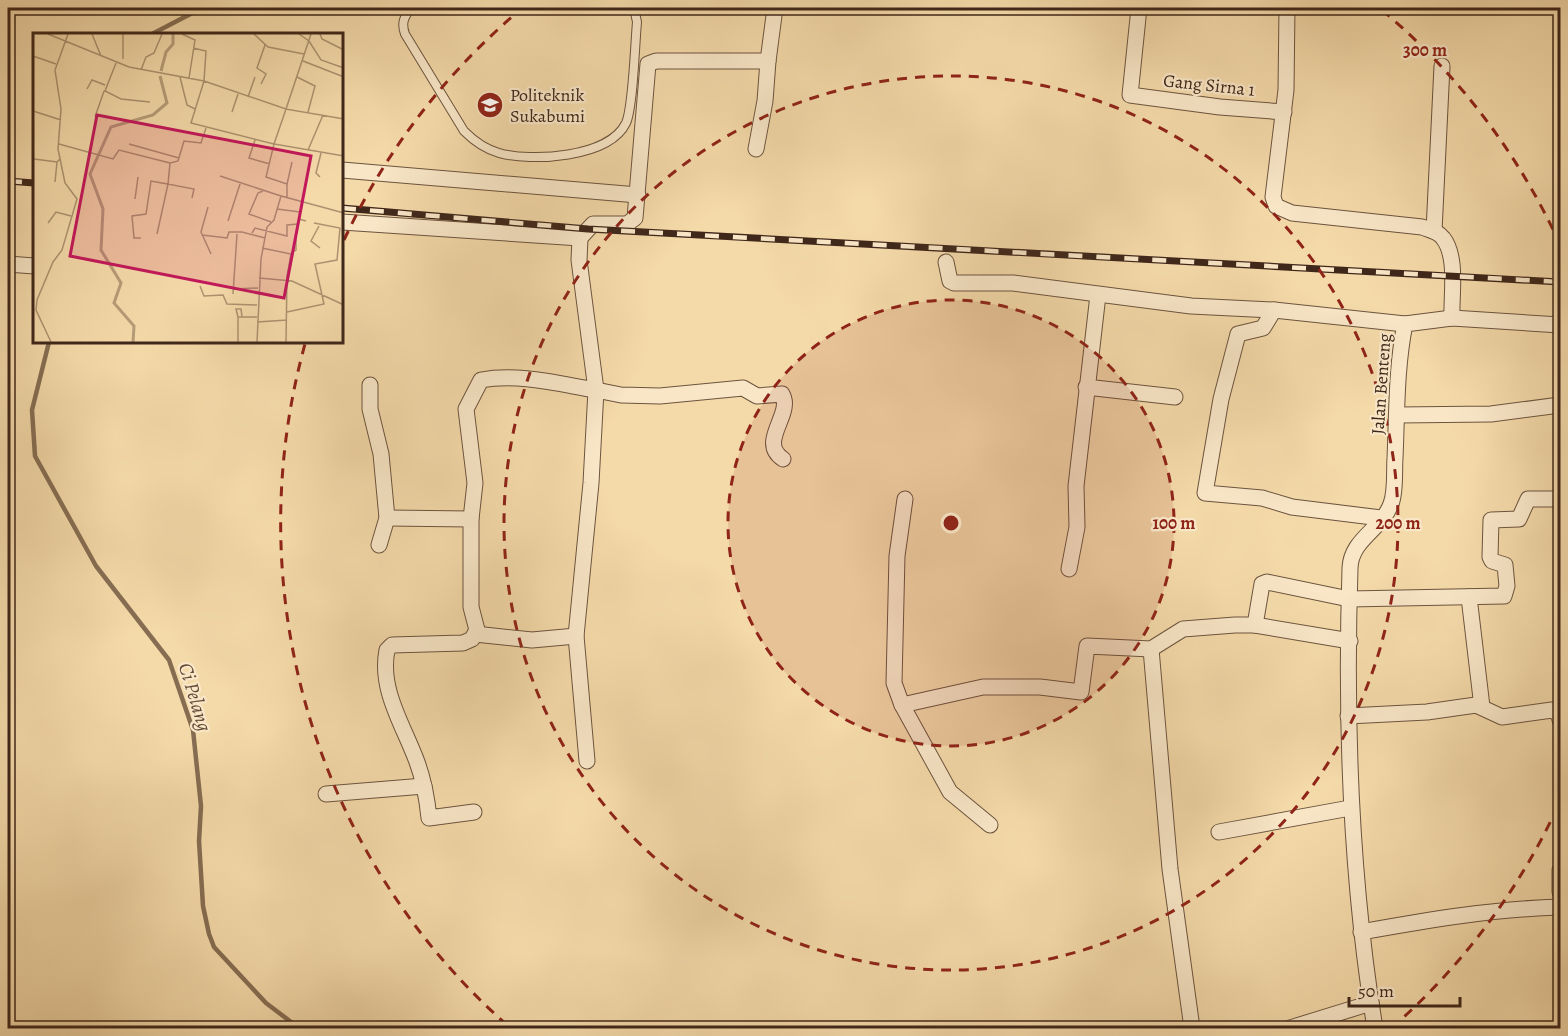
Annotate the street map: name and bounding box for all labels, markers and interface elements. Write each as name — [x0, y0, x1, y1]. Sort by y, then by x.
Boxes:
inset map — [33, 33, 344, 344]
text: 300 m — [1403, 38, 1447, 62]
street label: Gang Sirna 1 — [1162, 68, 1256, 102]
place label: Politeknik Sukabumi — [510, 83, 585, 128]
school or university icon: Politeknik Sukabumi — [475, 90, 505, 120]
street label: Jalan Benteng — [1365, 333, 1397, 435]
text: 100 m — [1153, 511, 1195, 535]
text: 200 m — [1375, 511, 1421, 535]
centre of rings — [941, 513, 961, 533]
water label: Ci Pelang — [172, 660, 218, 735]
scale bar — [1349, 970, 1460, 1008]
text: 50 m — [1358, 979, 1394, 1003]

